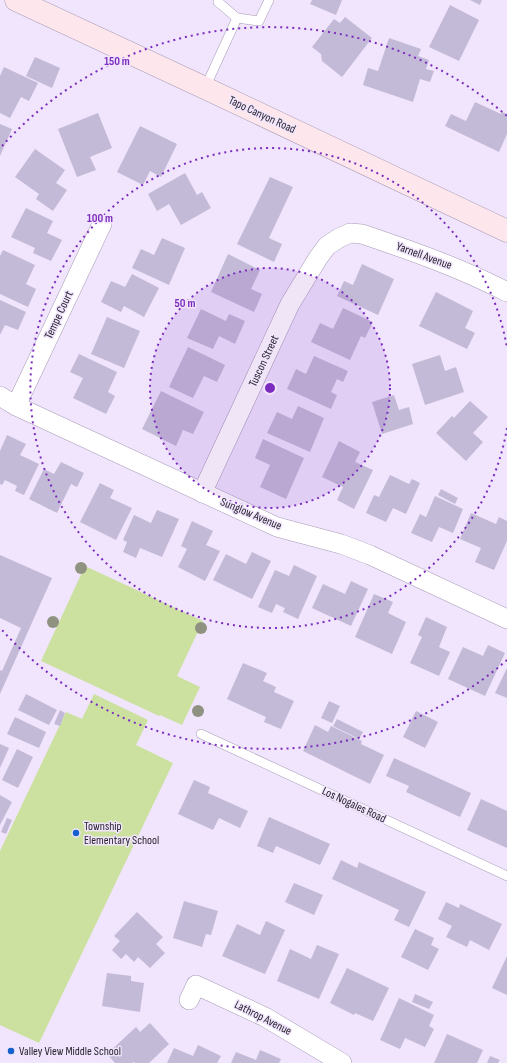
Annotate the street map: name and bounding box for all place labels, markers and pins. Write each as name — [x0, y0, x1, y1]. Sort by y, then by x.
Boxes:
centre of rings — [263, 381, 277, 395]
place label: Township Elementary School — [84, 819, 159, 848]
marker: Township Elementary School — [71, 828, 81, 838]
place label: Valley View Middle School — [19, 1044, 121, 1059]
marker: Valley View Middle School — [6, 1046, 16, 1056]

